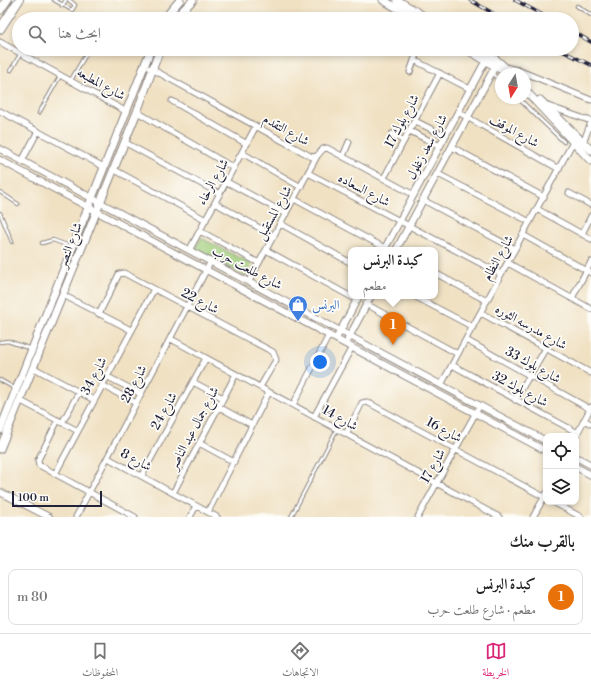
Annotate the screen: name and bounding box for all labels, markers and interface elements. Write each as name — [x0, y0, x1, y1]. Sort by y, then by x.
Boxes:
search box — [12, 12, 579, 56]
icon: search — [26, 23, 48, 45]
text: ابحث هنا — [58, 24, 101, 43]
street label: شارع المطبعه — [73, 64, 128, 106]
north arrow — [495, 68, 531, 104]
street label: شارع بلوك 17 — [381, 92, 425, 152]
street label: شارع التقدم — [259, 111, 312, 152]
street label: شارع الموقف — [485, 111, 542, 154]
street label: شارع سعد زغلول — [403, 112, 454, 184]
street label: شارع الرخاء — [194, 156, 235, 209]
street label: شارع السعاده — [334, 170, 393, 213]
street label: شارع المستقبل — [253, 183, 298, 244]
street label: شارع النصر — [53, 220, 89, 273]
street label: شارع النظام — [479, 232, 520, 285]
street label: شارع طلعت حرب — [208, 243, 285, 296]
popup — [348, 247, 438, 299]
text: كبدة البرنس — [363, 251, 423, 270]
text: مطعم — [363, 278, 387, 294]
street label: شارع 22 — [177, 285, 221, 320]
shop icon: البرنس — [287, 294, 309, 322]
place label: البرنس — [312, 297, 340, 314]
street label: شارع مدرسه الثوره — [491, 301, 570, 356]
pin: 1 — [380, 312, 406, 345]
street label: شارع بلوك 33 — [501, 343, 563, 389]
your location — [310, 352, 330, 372]
street label: شارع 34 — [77, 354, 113, 399]
street label: شارع 28 — [117, 362, 153, 407]
street label: شارع بلوك 32 — [488, 368, 551, 413]
street label: شارع جمال عبد الناصر — [164, 384, 225, 475]
street label: شارع 24 — [147, 389, 183, 434]
street label: شارع 14 — [318, 402, 361, 437]
street label: شارع 16 — [422, 414, 465, 449]
map controls — [543, 433, 579, 505]
button: locate — [543, 433, 579, 469]
street label: شارع 8 — [116, 445, 154, 478]
street label: شارع 17 — [417, 446, 452, 487]
button: layers — [543, 469, 579, 505]
scale bar — [12, 489, 102, 508]
text: 100 m — [18, 491, 49, 505]
text: بالقرب منك — [509, 531, 575, 553]
text: كبدة البرنس — [476, 575, 536, 594]
text: 80 m — [17, 589, 48, 605]
text: 1 — [558, 589, 564, 605]
text: مطعم · شارع طلعت حرب — [427, 602, 536, 618]
tab: المحفوظات — [82, 640, 118, 683]
tab: الاتجاهات — [282, 640, 319, 683]
tab: الخريطة — [482, 640, 509, 683]

